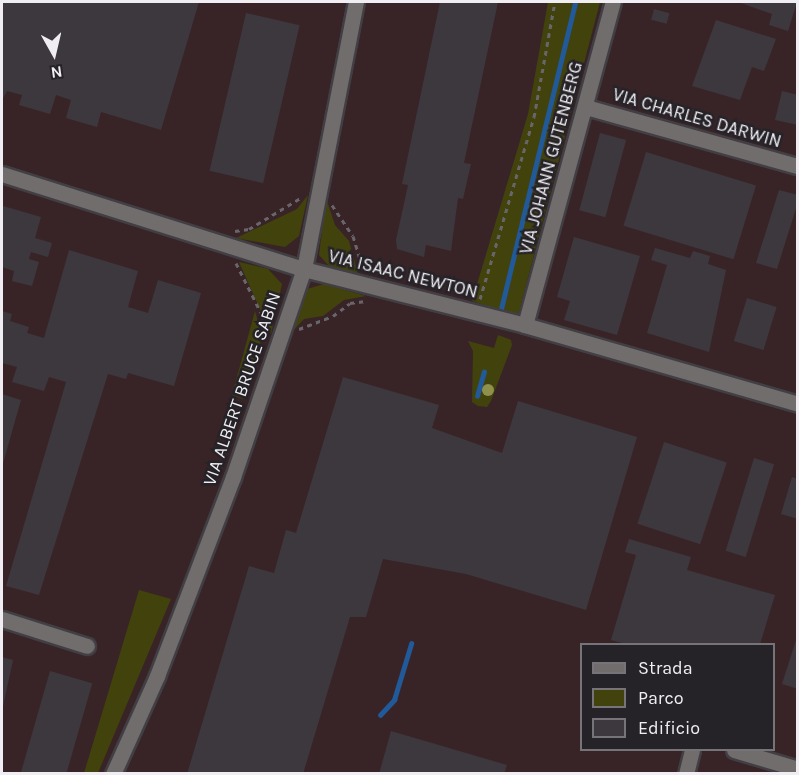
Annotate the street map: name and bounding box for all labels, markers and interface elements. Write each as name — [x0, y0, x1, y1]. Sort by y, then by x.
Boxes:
north arrow — [24, 24, 84, 84]
street label: VIA JOHANN GUTENBERG — [515, 59, 587, 257]
text: N — [50, 62, 64, 83]
street label: VIA CHARLES DARWIN — [610, 84, 784, 152]
street label: VIA ISAAC NEWTON — [326, 245, 480, 303]
street label: VIA ALBERT BRUCE SABIN — [199, 289, 285, 489]
legend — [580, 643, 775, 751]
text: Strada — [638, 657, 693, 679]
text: Parco — [638, 687, 684, 709]
text: Edificio — [638, 717, 700, 739]

